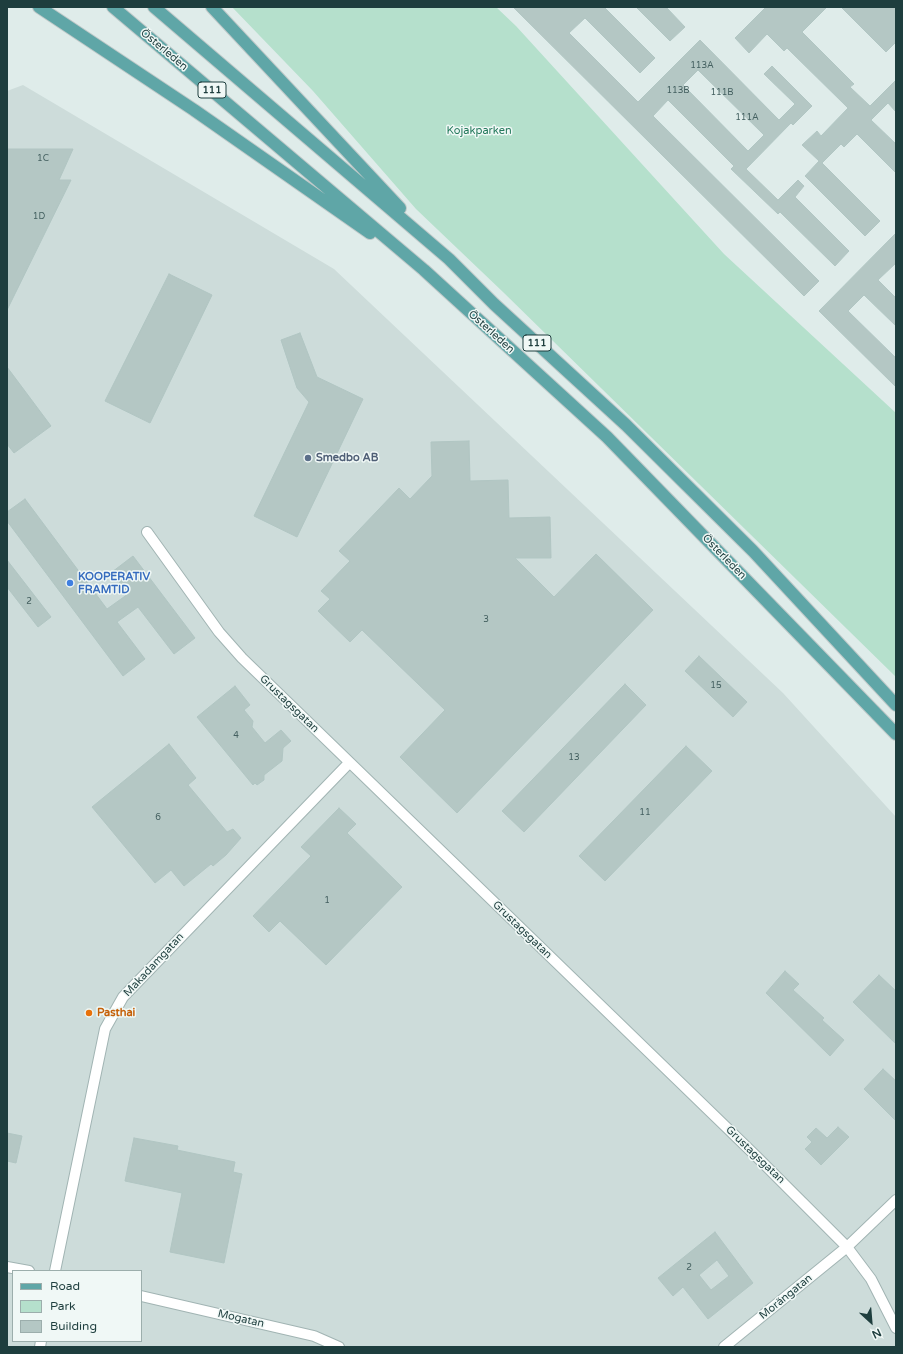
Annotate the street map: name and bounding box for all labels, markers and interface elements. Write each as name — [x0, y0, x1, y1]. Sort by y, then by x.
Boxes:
street label: Österleden — [138, 26, 190, 74]
house number: 113A — [690, 61, 714, 71]
road number: 111 — [198, 82, 226, 98]
house number: 113B — [666, 86, 690, 96]
house number: 111B — [710, 88, 734, 98]
house number: 111A — [735, 113, 759, 123]
park label: Kojakparken — [446, 124, 512, 138]
house number: 1C — [37, 154, 49, 164]
house number: 1D — [33, 212, 45, 222]
street label: Österleden — [465, 308, 517, 356]
road number: 111 — [523, 335, 551, 351]
place label: Smedbo AB — [316, 451, 378, 465]
marker: Smedbo AB — [303, 453, 313, 463]
street label: Österleden — [699, 532, 749, 582]
place label: KOOPERATIV FRAMTID — [78, 570, 150, 596]
marker: KOOPERATIV FRAMTID — [65, 578, 75, 588]
house number: 2 — [26, 597, 32, 607]
house number: 3 — [483, 615, 489, 625]
street label: Grustagsgatan — [257, 672, 321, 736]
house number: 15 — [710, 681, 722, 691]
house number: 4 — [233, 731, 239, 741]
house number: 13 — [568, 753, 580, 763]
house number: 11 — [639, 808, 651, 818]
house number: 6 — [155, 813, 161, 823]
house number: 1 — [324, 896, 330, 906]
street label: Grustagsgatan — [490, 898, 554, 962]
street label: Makadamgatan — [121, 930, 187, 1000]
place label: Pasthai — [97, 1006, 135, 1020]
marker: Pasthai — [84, 1008, 94, 1018]
street label: Grustagsgatan — [723, 1123, 787, 1187]
house number: 2 — [686, 1263, 692, 1273]
legend — [12, 1270, 142, 1342]
street label: Morängatan — [757, 1272, 815, 1322]
text: Road — [50, 1279, 80, 1293]
text: Park — [50, 1299, 76, 1313]
north arrow — [851, 1302, 891, 1342]
street label: Mogatan — [217, 1307, 265, 1331]
text: Building — [50, 1319, 97, 1333]
text: N — [870, 1325, 883, 1341]

